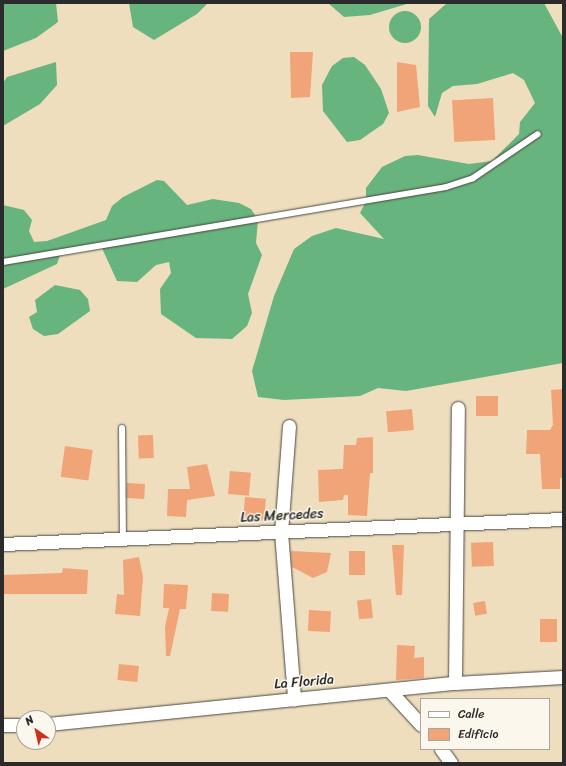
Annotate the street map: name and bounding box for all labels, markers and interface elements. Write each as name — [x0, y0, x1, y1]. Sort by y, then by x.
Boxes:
street label: Las Mercedes — [240, 505, 324, 527]
street label: La Florida — [273, 671, 335, 693]
legend — [420, 698, 550, 750]
text: Calle — [458, 703, 485, 725]
north arrow — [16, 710, 56, 750]
text: N — [21, 710, 38, 730]
text: Edificio — [458, 723, 498, 745]

